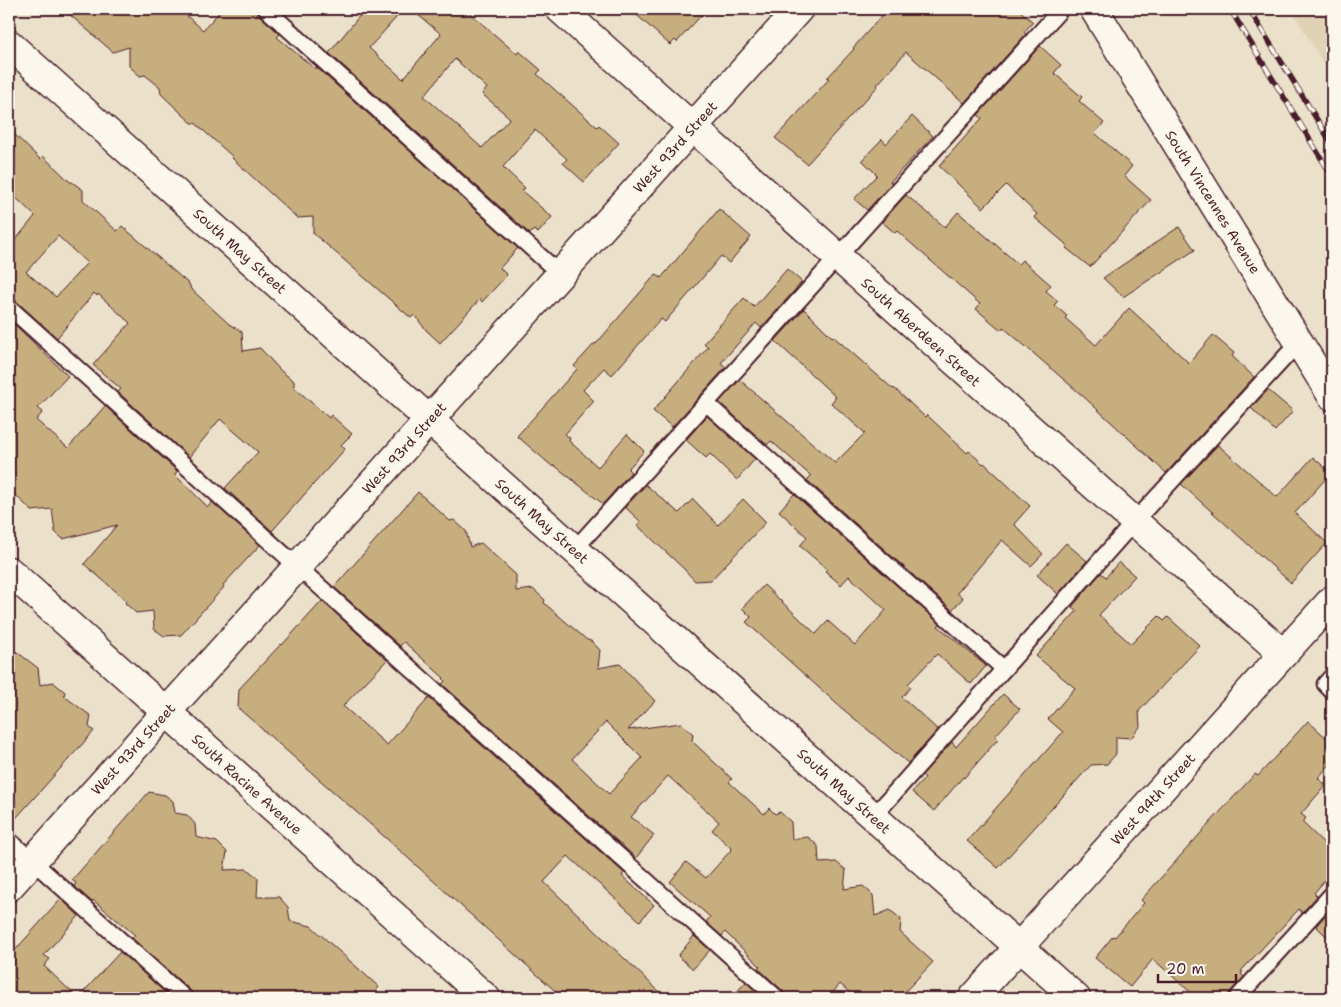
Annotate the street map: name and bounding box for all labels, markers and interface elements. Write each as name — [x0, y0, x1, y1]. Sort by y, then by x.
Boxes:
street label: West 93rd Street — [629, 97, 721, 197]
street label: South Vincennes Avenue — [1161, 127, 1265, 277]
street label: South May Street — [190, 204, 290, 298]
street label: South Aberdeen Street — [858, 274, 984, 390]
street label: West 93rd Street — [358, 398, 450, 498]
street label: South May Street — [492, 474, 592, 568]
street label: West 93rd Street — [87, 699, 179, 799]
street label: South Racine Avenue — [188, 730, 306, 838]
street label: South May Street — [794, 744, 894, 838]
street label: West 94th Street — [1107, 749, 1199, 849]
scale bar — [1158, 952, 1236, 984]
text: 20 m — [1166, 959, 1205, 979]

